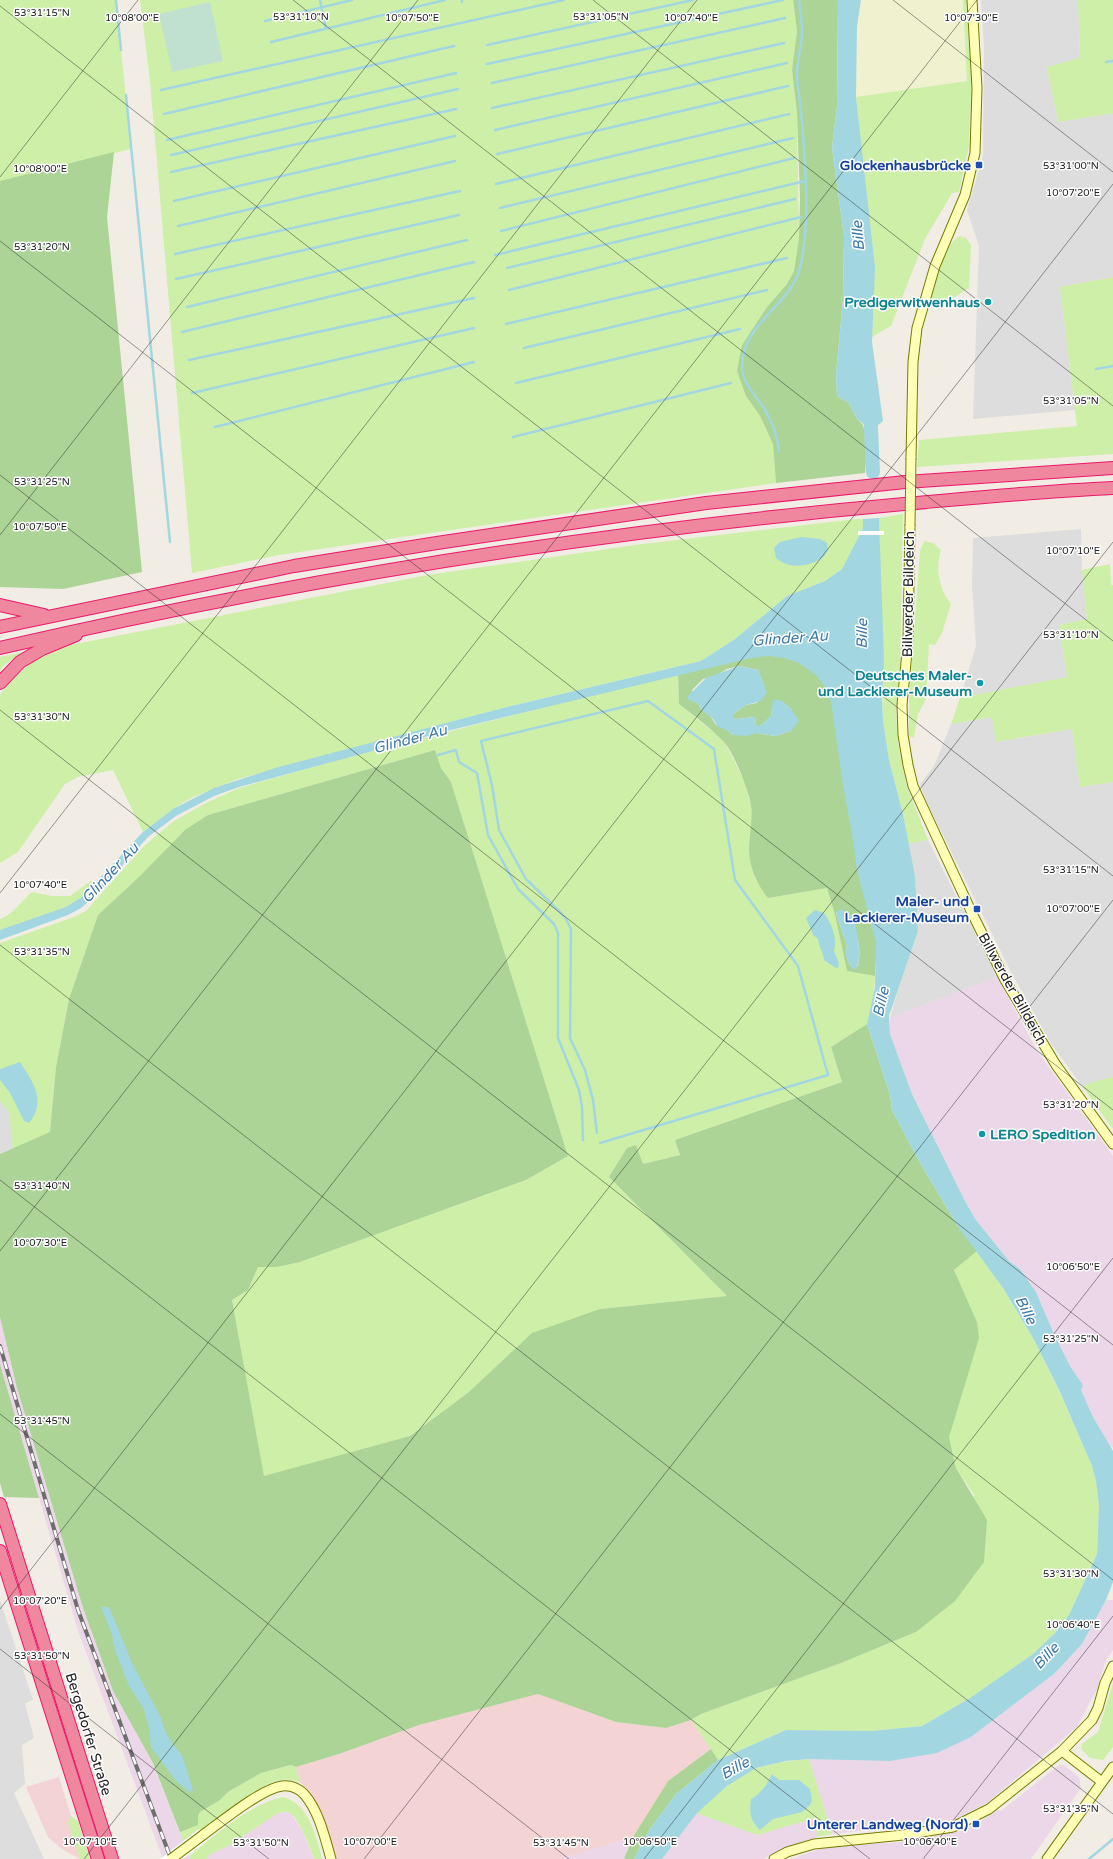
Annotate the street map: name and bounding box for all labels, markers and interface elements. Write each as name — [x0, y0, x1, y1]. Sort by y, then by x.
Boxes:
text: 53°31'15"N — [14, 7, 70, 19]
text: 53°31'10"N — [273, 11, 329, 23]
text: 53°31'05"N — [573, 11, 629, 23]
text: 10°08'00"E — [105, 12, 159, 24]
text: 10°07'50"E — [385, 12, 439, 24]
text: 10°07'40"E — [664, 12, 718, 24]
text: 10°07'30"E — [944, 12, 998, 24]
place label: Glockenhausbrücke — [840, 157, 971, 174]
marker: Glockenhausbrücke — [974, 160, 984, 170]
text: 53°31'00"N — [1043, 160, 1099, 172]
text: 10°08'00"E — [13, 163, 67, 175]
text: 10°07'20"E — [1046, 187, 1100, 199]
water label: Bille — [848, 219, 868, 252]
text: 53°31'20"N — [14, 241, 70, 253]
place label: Predigerwitwenhaus — [844, 294, 980, 311]
marker: Predigerwitwenhaus — [983, 297, 993, 307]
text: 53°31'05"N — [1043, 395, 1099, 407]
text: 53°31'25"N — [14, 476, 70, 488]
text: 10°07'50"E — [13, 521, 67, 533]
street label: Billwerder Billdeich — [899, 531, 918, 657]
text: 10°07'10"E — [1046, 545, 1100, 557]
water label: Bille — [853, 617, 871, 649]
water label: Glinder Au — [752, 626, 829, 650]
text: 53°31'10"N — [1043, 629, 1099, 641]
place label: Deutsches Maler- und Lackierer-Museum — [818, 667, 972, 700]
marker: Deutsches Maler- und Lackierer-Museum — [975, 678, 985, 688]
text: 53°31'30"N — [14, 711, 70, 723]
water label: Glinder Au — [371, 720, 450, 757]
water label: Glinder Au — [78, 839, 143, 907]
text: 53°31'15"N — [1043, 864, 1099, 876]
text: 10°07'40"E — [13, 879, 67, 891]
place label: Maler- und Lackierer-Museum — [845, 893, 969, 926]
text: 10°07'00"E — [1046, 903, 1100, 915]
marker: Maler- und Lackierer-Museum — [972, 904, 982, 914]
street label: Billwerder Billdeich — [975, 930, 1051, 1049]
text: 53°31'35"N — [14, 946, 70, 958]
water label: Bille — [869, 984, 893, 1019]
text: 53°31'20"N — [1043, 1099, 1099, 1111]
place label: LERO Spedition — [990, 1126, 1095, 1143]
marker: LERO Spedition — [977, 1129, 987, 1139]
text: 53°31'40"N — [14, 1180, 70, 1192]
text: 10°07'30"E — [13, 1237, 67, 1249]
text: 10°06'50"E — [1046, 1261, 1100, 1273]
water label: Bille — [1011, 1293, 1042, 1329]
text: 53°31'25"N — [1043, 1333, 1099, 1345]
text: 53°31'45"N — [14, 1415, 70, 1427]
text: 53°31'30"N — [1043, 1568, 1099, 1580]
text: 10°07'20"E — [13, 1595, 67, 1607]
text: 10°06'40"E — [1046, 1619, 1100, 1631]
water label: Bille — [1029, 1638, 1064, 1673]
text: 53°31'50"N — [14, 1650, 70, 1662]
street label: Bergedorfer Straße — [62, 1671, 115, 1798]
water label: Bille — [718, 1752, 754, 1783]
text: 53°31'35"N — [1043, 1803, 1099, 1815]
place label: Unterer Landweg (Nord) — [807, 1816, 968, 1833]
marker: Unterer Landweg (Nord) — [971, 1819, 981, 1829]
text: 10°07'10"E — [63, 1836, 117, 1848]
text: 10°07'00"E — [343, 1836, 397, 1848]
text: 10°06'50"E — [623, 1836, 677, 1848]
text: 10°06'40"E — [903, 1836, 957, 1848]
text: 53°31'50"N — [233, 1837, 289, 1849]
text: 53°31'45"N — [533, 1837, 589, 1849]

